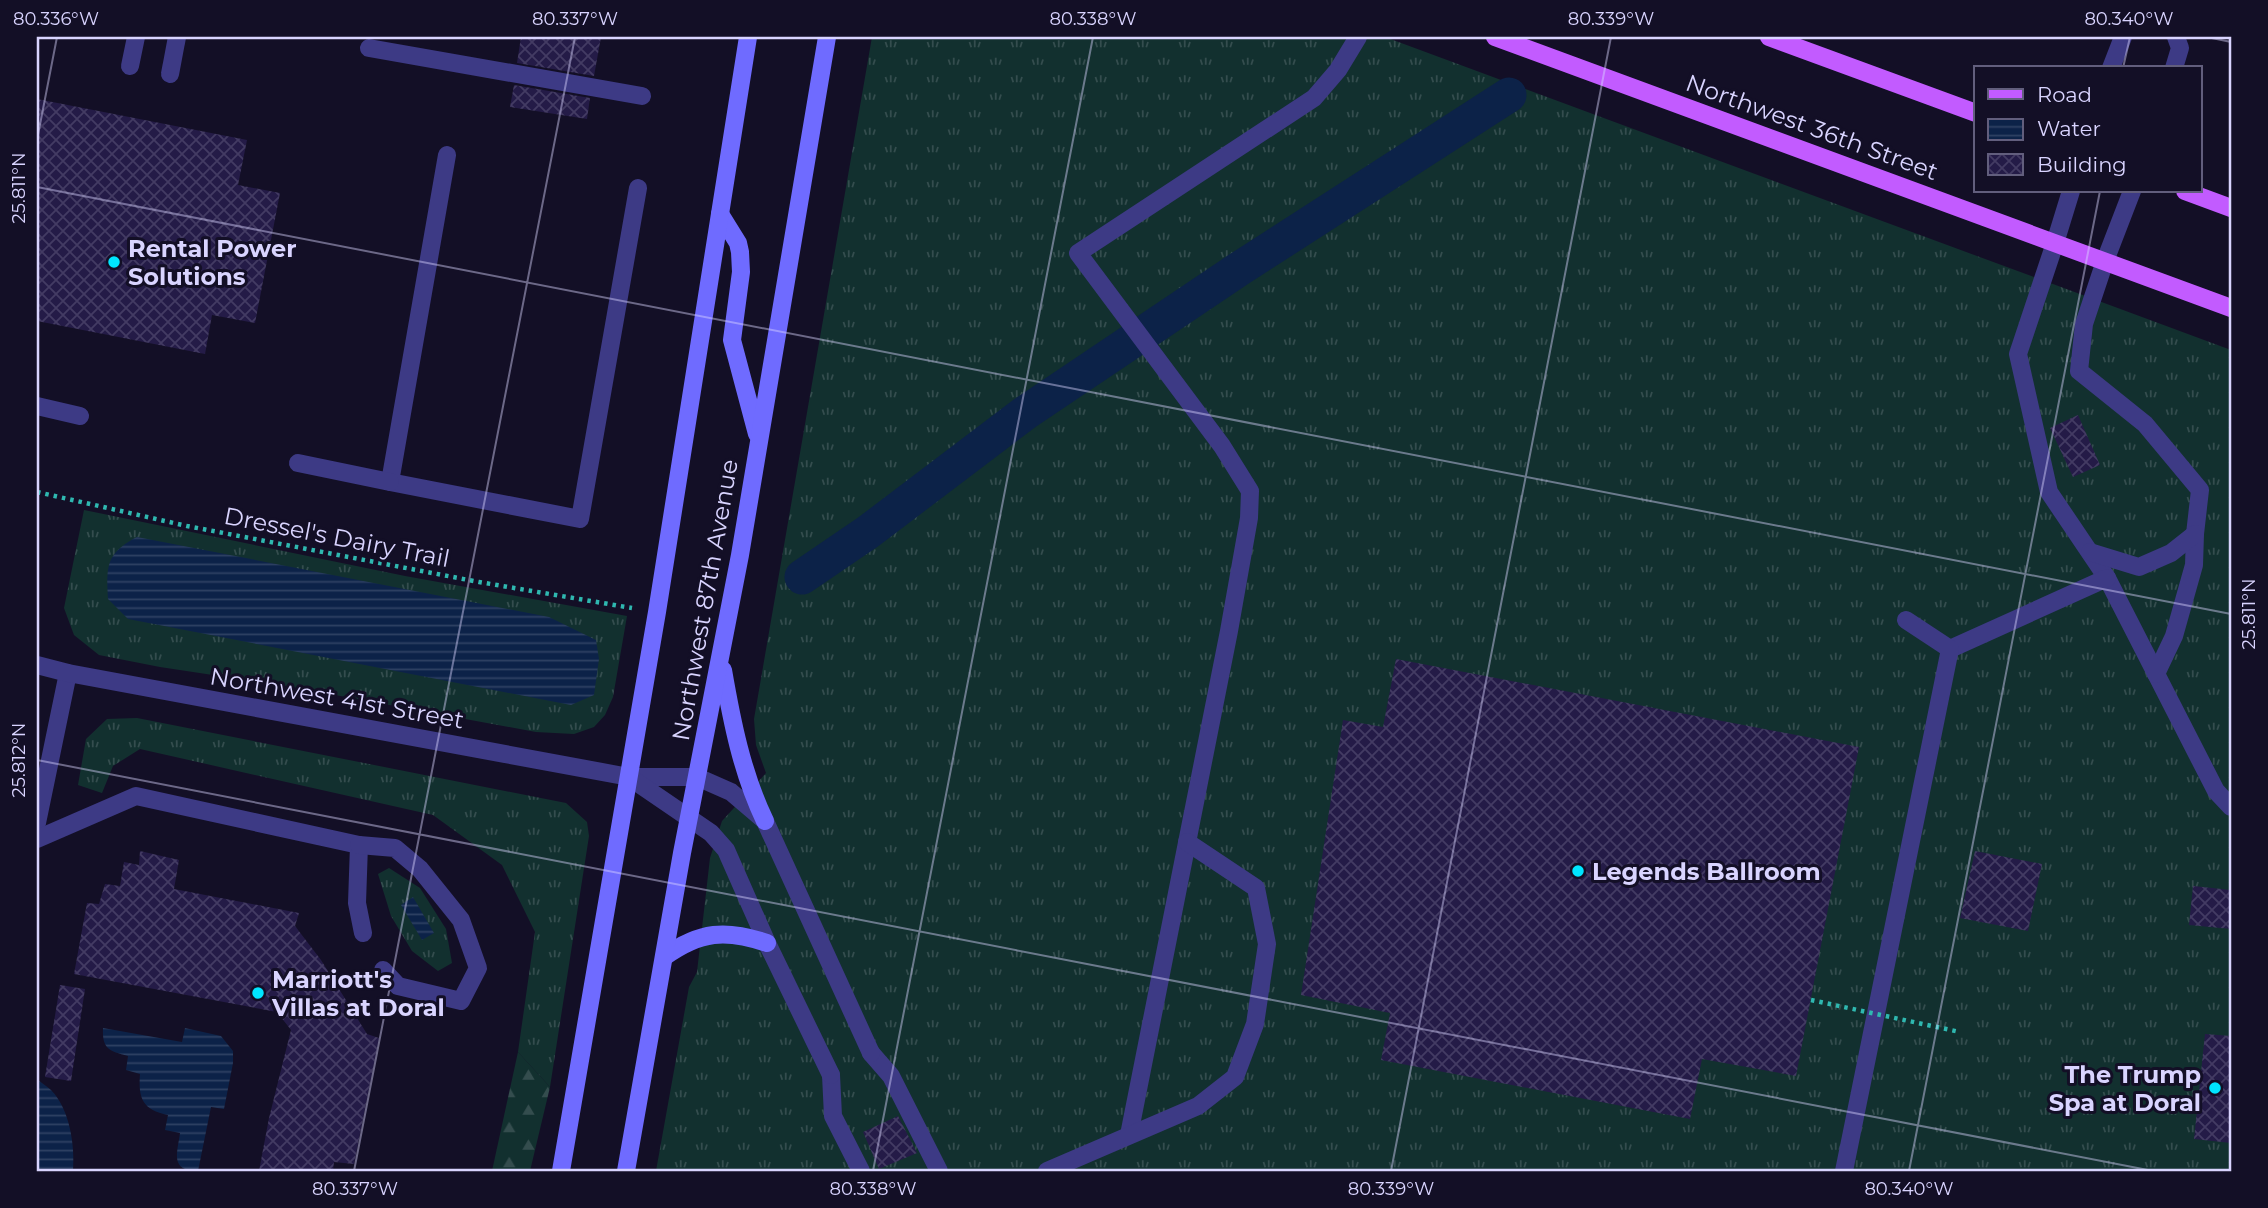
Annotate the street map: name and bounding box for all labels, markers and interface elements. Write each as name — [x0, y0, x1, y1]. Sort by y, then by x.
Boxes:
text: 80.336°W — [13, 8, 99, 30]
text: 80.337°W — [532, 8, 618, 30]
text: 80.338°W — [1050, 8, 1136, 30]
text: 80.339°W — [1568, 8, 1654, 30]
text: 80.340°W — [2084, 8, 2174, 30]
legend — [1974, 66, 2202, 192]
street label: Northwest 36th Street — [1682, 68, 1942, 186]
text: Road — [2037, 82, 2092, 107]
text: Water — [2037, 116, 2101, 141]
text: 25.811°N — [8, 152, 30, 224]
text: Building — [2037, 152, 2127, 177]
place label: Rental Power Solutions — [128, 234, 296, 291]
marker: Rental Power Solutions — [106, 254, 122, 270]
street label: Northwest 87th Avenue — [666, 457, 744, 743]
street label: Dressel's Dairy Trail — [222, 501, 452, 573]
text: 25.811°N — [2238, 578, 2260, 650]
street label: Northwest 41st Street — [208, 661, 467, 735]
text: 25.812°N — [8, 723, 30, 797]
place label: Legends Ballroom — [1592, 857, 1821, 886]
marker: Legends Ballroom — [1570, 863, 1586, 879]
place label: Marriott's Villas at Doral — [271, 965, 445, 1022]
marker: Marriott's Villas at Doral — [250, 985, 266, 1001]
place label: The Trump Spa at Doral — [2049, 1060, 2201, 1117]
marker: The Trump Spa at Doral — [2207, 1080, 2223, 1096]
text: 80.337°W — [312, 1178, 398, 1200]
text: 80.338°W — [830, 1178, 916, 1200]
text: 80.339°W — [1348, 1178, 1434, 1200]
text: 80.340°W — [1864, 1178, 1954, 1200]

